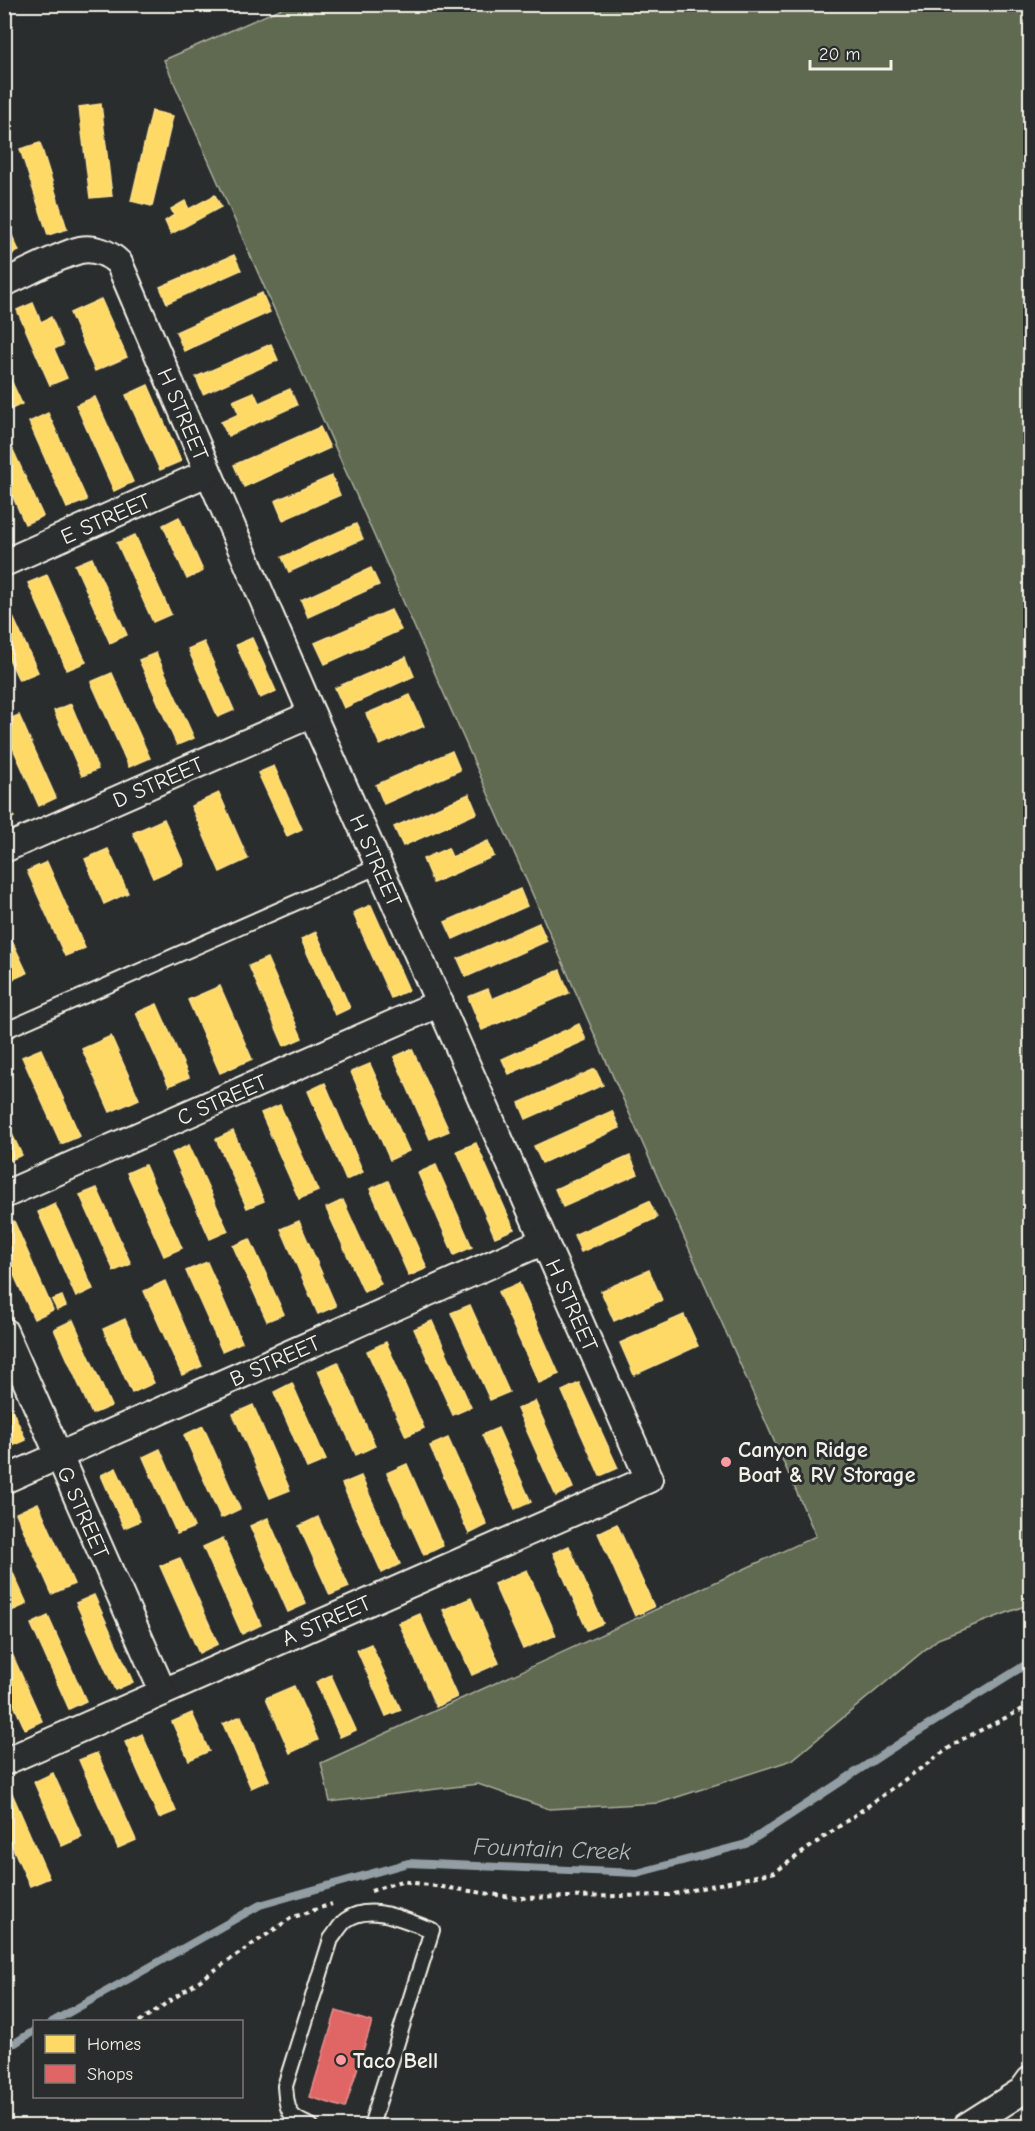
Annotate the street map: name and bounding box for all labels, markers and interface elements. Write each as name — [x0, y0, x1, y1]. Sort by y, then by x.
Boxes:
scale bar — [810, 33, 891, 71]
text: 20 m — [819, 44, 860, 65]
street label: H STREET — [151, 364, 214, 465]
street label: E STREET — [57, 487, 155, 550]
street label: D STREET — [109, 751, 208, 814]
street label: H STREET — [344, 810, 407, 911]
street label: C STREET — [173, 1069, 272, 1131]
street label: H STREET — [540, 1255, 603, 1356]
street label: B STREET — [226, 1330, 325, 1392]
place label: Canyon Ridge Boat & RV Storage — [738, 1437, 916, 1488]
marker: Canyon Ridge Boat & RV Storage — [719, 1455, 733, 1469]
street label: G STREET — [51, 1463, 115, 1563]
street label: A STREET — [278, 1590, 376, 1652]
water label: Fountain Creek — [473, 1832, 632, 1866]
legend — [33, 2020, 243, 2098]
text: Homes — [87, 2034, 141, 2055]
place label: Taco Bell — [353, 2048, 438, 2074]
marker: Taco Bell — [334, 2053, 348, 2067]
text: Shops — [87, 2064, 133, 2085]

